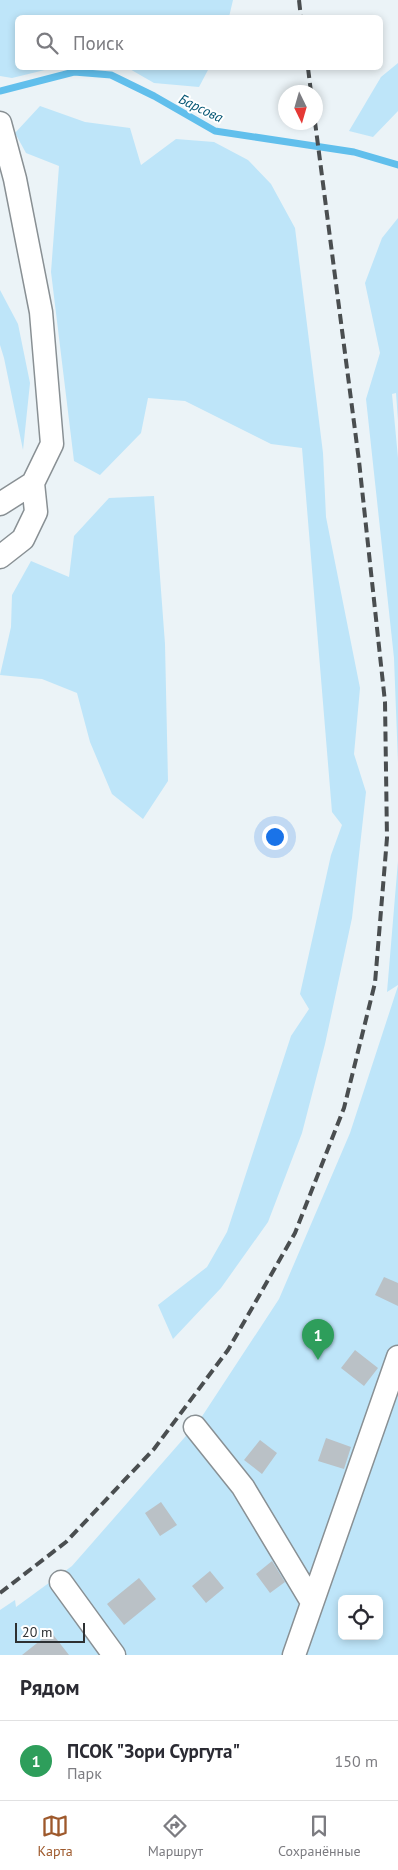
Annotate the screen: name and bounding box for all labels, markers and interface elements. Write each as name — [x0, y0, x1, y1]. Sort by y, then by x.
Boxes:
search box — [15, 15, 383, 70]
icon: search — [33, 29, 61, 57]
text: Поиск — [73, 31, 124, 55]
north arrow — [278, 85, 323, 130]
water label: Барсова — [176, 90, 226, 126]
your location — [262, 824, 288, 850]
pin: 1 — [302, 1319, 334, 1360]
map controls — [338, 1595, 383, 1640]
button: locate — [338, 1595, 383, 1640]
scale bar — [15, 1620, 85, 1643]
text: 20 m — [22, 1623, 52, 1641]
text: Рядом — [20, 1674, 79, 1701]
text: ПСОК "Зори Сургута" — [67, 1739, 240, 1763]
text: 1 — [31, 1751, 41, 1771]
text: 150 m — [335, 1751, 378, 1771]
text: Парк — [67, 1763, 102, 1783]
tab: Карта — [37, 1812, 73, 1860]
tab: Маршрут — [148, 1812, 203, 1860]
tab: Сохранённые — [278, 1812, 361, 1860]

